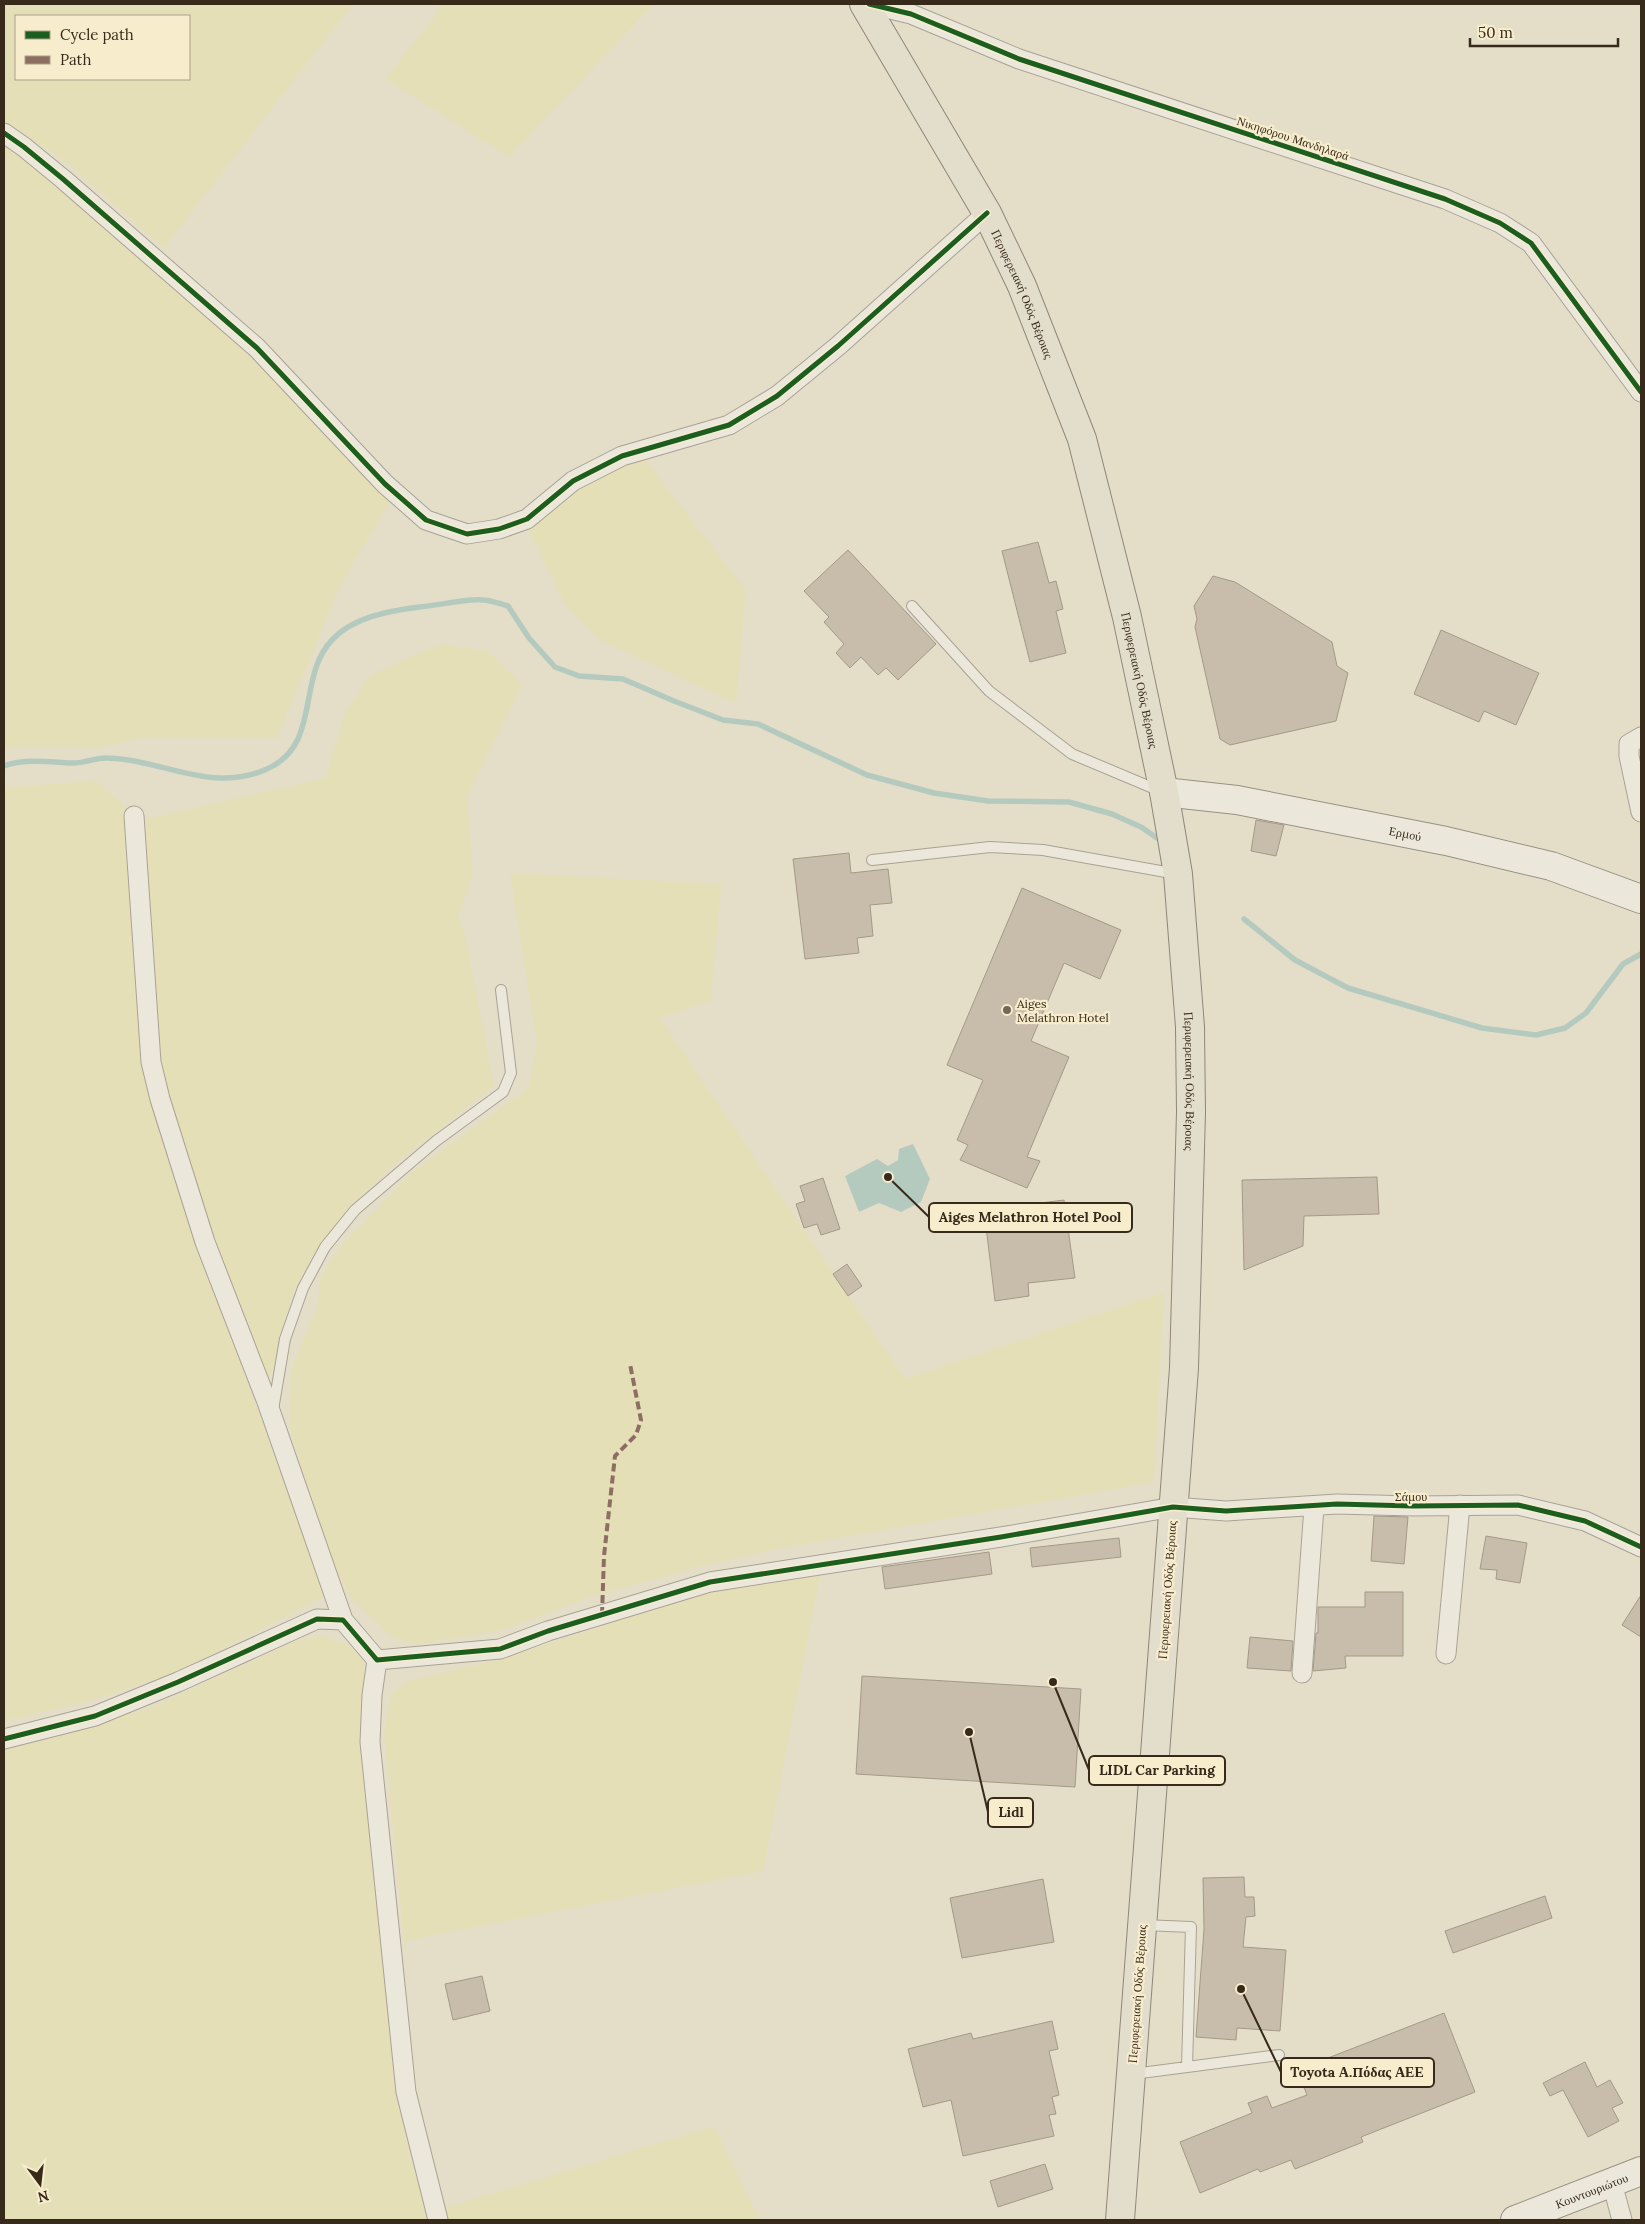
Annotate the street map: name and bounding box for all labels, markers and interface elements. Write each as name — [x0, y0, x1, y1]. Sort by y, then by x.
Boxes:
legend — [15, 15, 190, 80]
scale bar — [1470, 15, 1618, 47]
text: 50 m — [1478, 23, 1513, 42]
text: Cycle path — [60, 25, 134, 44]
text: Path — [60, 50, 91, 69]
street label: Νικηφόρου Μανδηλαρά — [1235, 113, 1352, 163]
street label: Περιφερειακή Οδός Βέροιας — [988, 227, 1057, 361]
street label: Περιφερειακή Οδός Βέροιας — [1119, 610, 1162, 750]
street label: Ερμού — [1388, 823, 1423, 844]
place label: Aiges Melathron Hotel — [1016, 996, 1109, 1025]
marker: Aiges Melathron Hotel — [1001, 1004, 1013, 1016]
street label: Περιφερειακή Οδός Βέροιας — [1181, 1011, 1199, 1151]
callout: Aiges Melathron Hotel Pool — [929, 1203, 1132, 1232]
text: Aiges Melathron Hotel Pool — [939, 1208, 1122, 1226]
street label: Σάμου — [1395, 1489, 1427, 1504]
street label: Περιφερειακή Οδός Βέροιας — [1155, 1520, 1179, 1660]
callout: LIDL Car Parking — [1089, 1756, 1225, 1785]
text: LIDL Car Parking — [1099, 1761, 1216, 1779]
callout: Lidl — [988, 1798, 1033, 1827]
text: Lidl — [998, 1803, 1025, 1821]
street label: Περιφερειακή Οδός Βέροιας — [1125, 1924, 1149, 2064]
callout: Toyota Α.Πόδας ΑΕΕ — [1281, 2058, 1434, 2087]
text: Toyota Α.Πόδας ΑΕΕ — [1290, 2063, 1424, 2081]
north arrow — [15, 2159, 65, 2209]
street label: Κουντουριώτου — [1553, 2169, 1630, 2211]
text: N — [36, 2186, 51, 2207]

